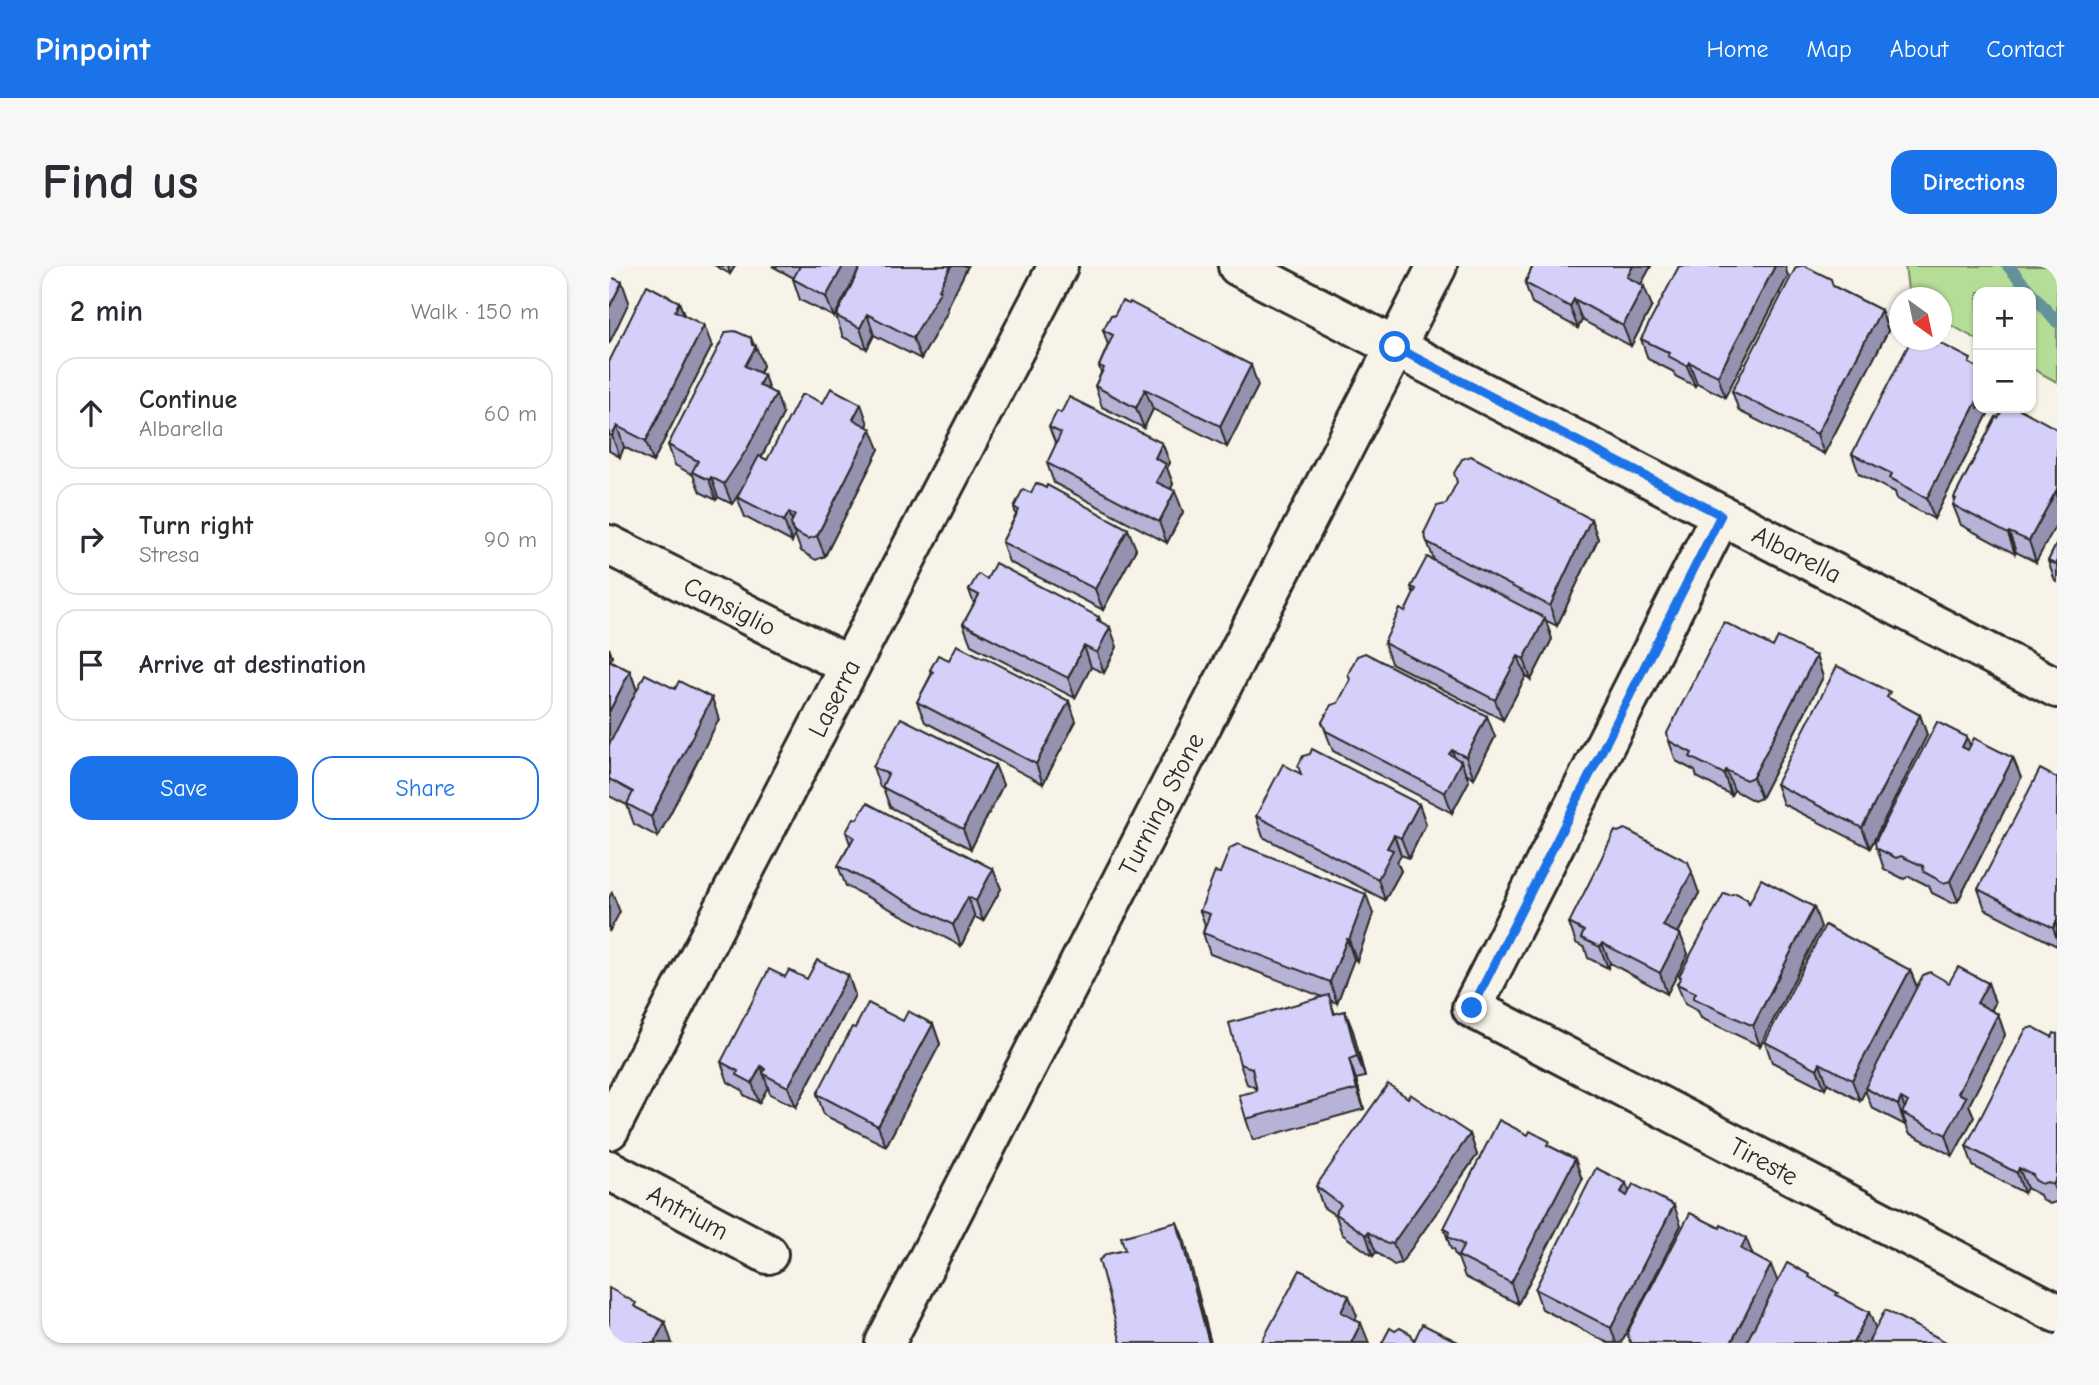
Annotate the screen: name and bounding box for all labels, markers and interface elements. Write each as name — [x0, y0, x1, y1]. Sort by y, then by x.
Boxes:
text: Pinpoint — [35, 30, 150, 68]
text: Home — [1707, 35, 1768, 63]
text: Map — [1806, 35, 1852, 63]
text: About — [1890, 35, 1948, 63]
text: Contact — [1986, 35, 2064, 63]
button: Directions — [1891, 150, 2057, 214]
text: Find us — [42, 154, 198, 210]
north arrow — [1889, 287, 1952, 350]
map controls — [1973, 287, 2036, 413]
button: + — [1973, 287, 2036, 350]
text: 2 min — [70, 294, 143, 329]
text: Walk · 150 m — [411, 298, 539, 325]
route start — [1379, 331, 1410, 362]
button: − — [1973, 350, 2036, 413]
text: Continue — [139, 385, 237, 415]
icon: ahead — [72, 394, 110, 432]
text: 60 m — [484, 400, 537, 427]
text: Albarella — [139, 415, 224, 442]
text: Turn right — [139, 511, 253, 541]
icon: right — [72, 520, 110, 558]
street label: Albarella — [1747, 520, 1846, 590]
text: 90 m — [484, 526, 537, 553]
text: Stresa — [139, 541, 200, 568]
street label: Cansiglio — [678, 571, 781, 643]
icon: arrive — [72, 646, 110, 684]
text: Arrive at destination — [139, 650, 366, 680]
street label: Laserra — [803, 655, 867, 742]
street label: Turning Stone — [1113, 728, 1211, 881]
button: Save — [70, 756, 298, 820]
button: Share — [312, 756, 539, 820]
route end — [1456, 992, 1487, 1023]
street label: Tireste — [1724, 1132, 1803, 1192]
street label: Antrium — [642, 1179, 733, 1247]

